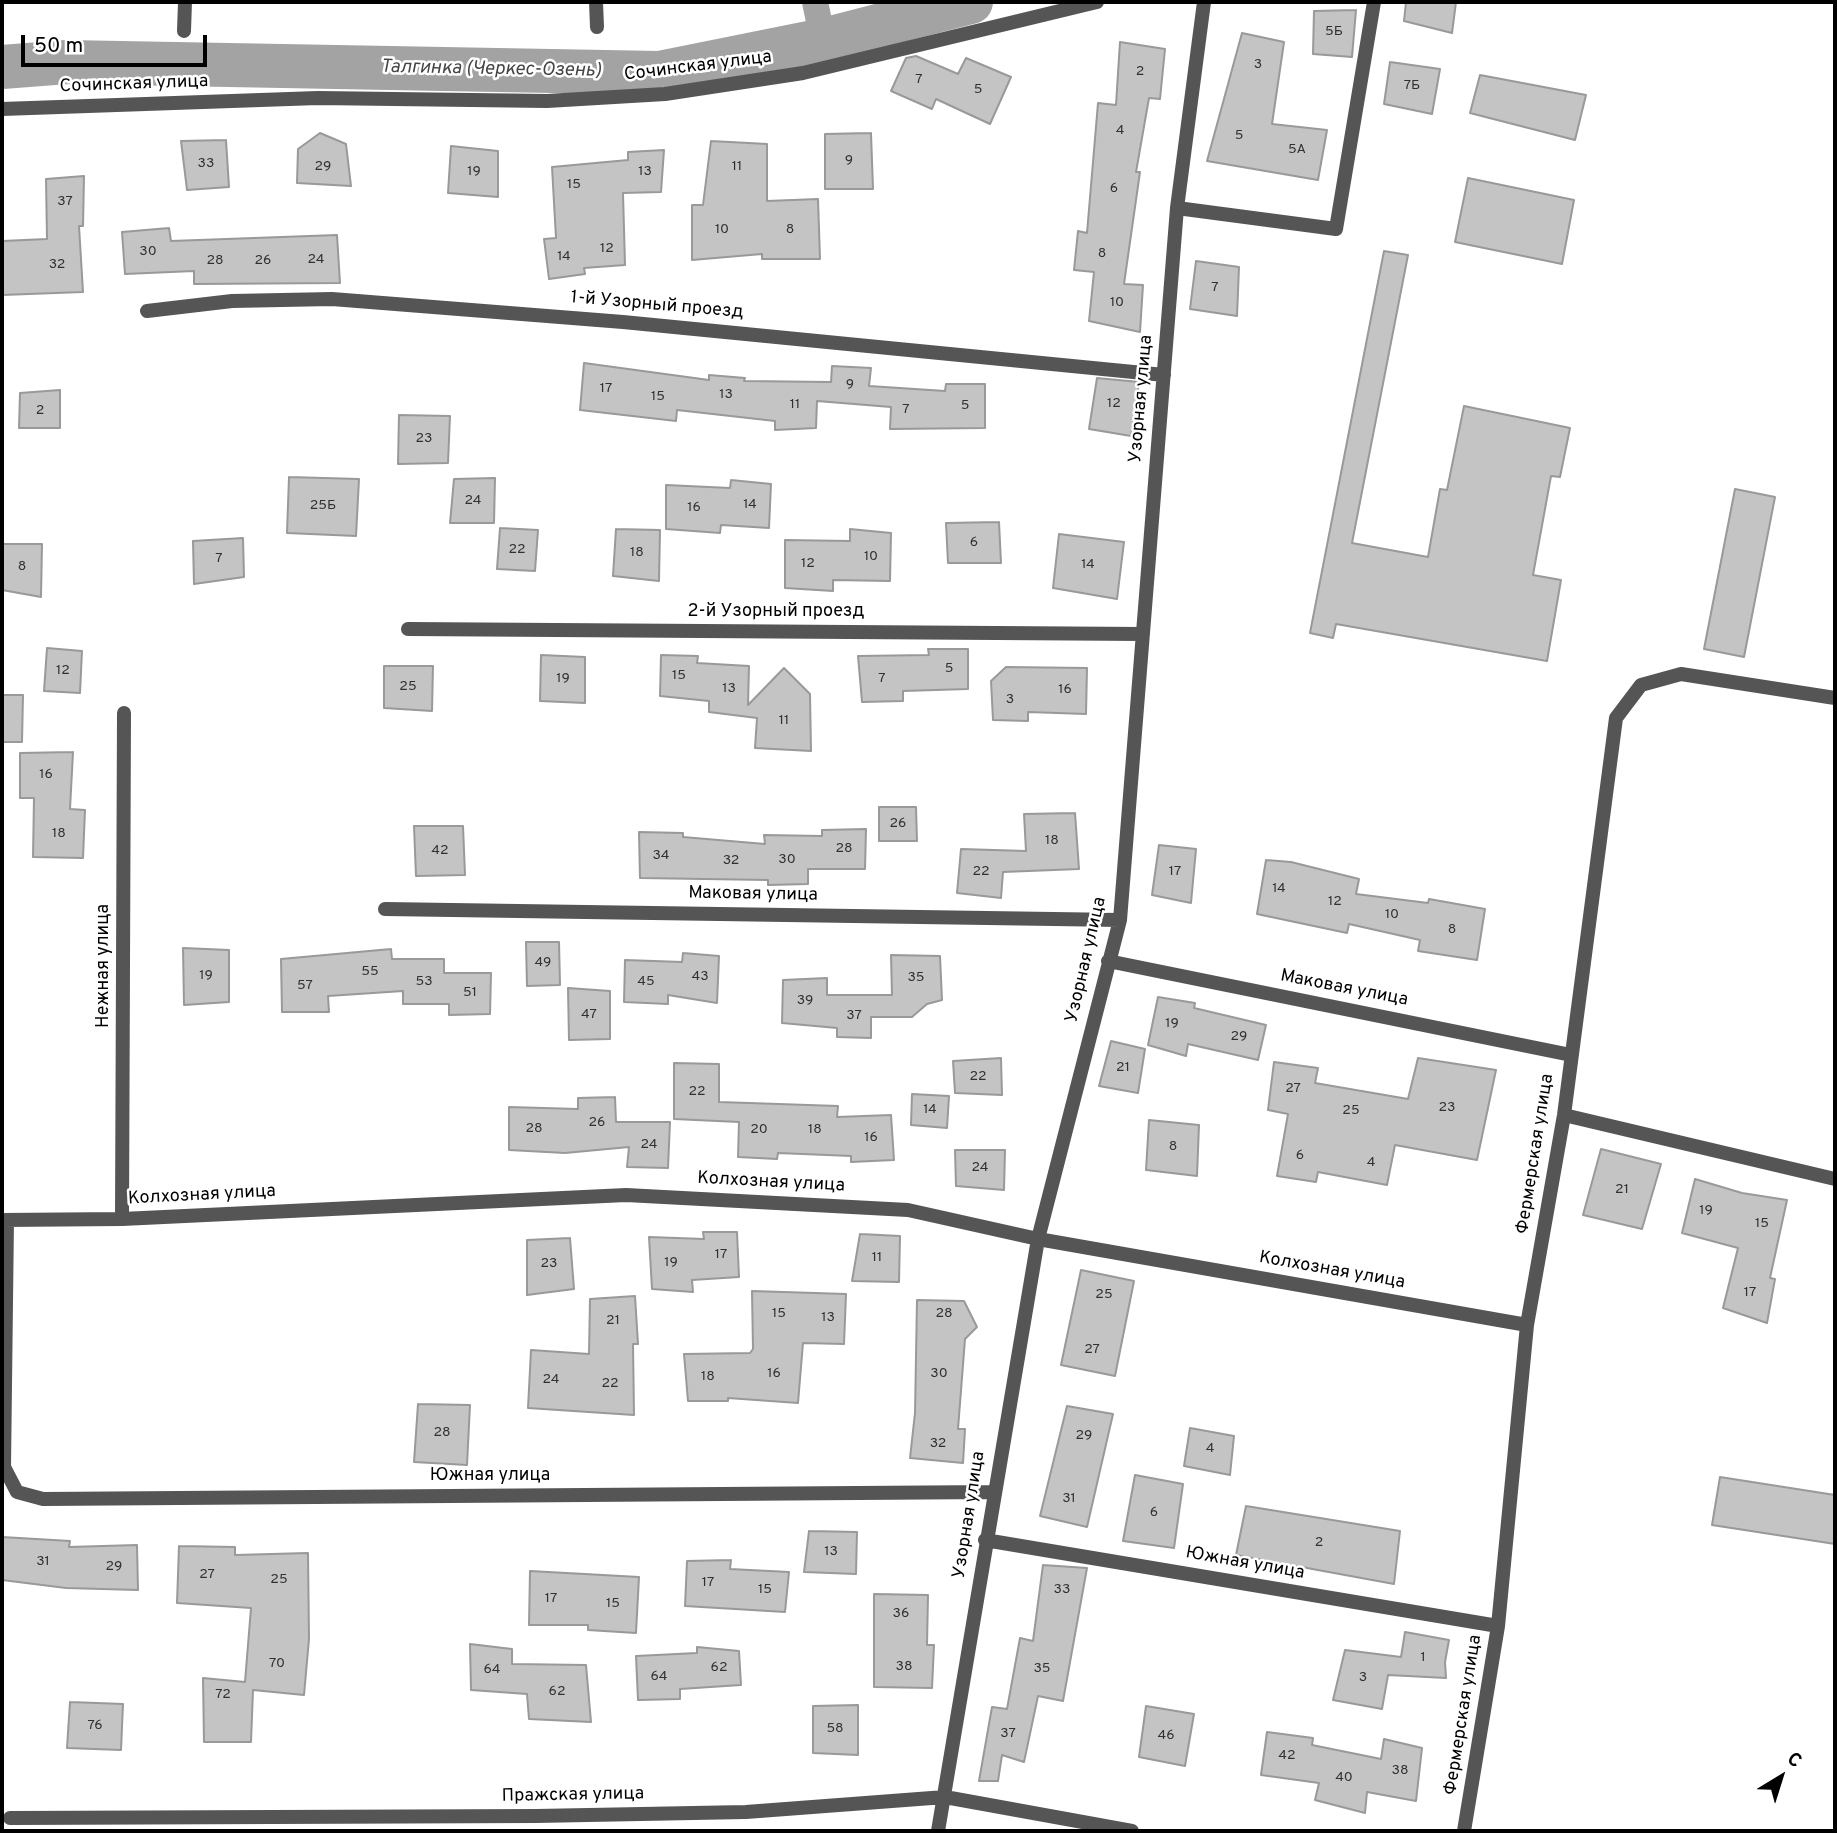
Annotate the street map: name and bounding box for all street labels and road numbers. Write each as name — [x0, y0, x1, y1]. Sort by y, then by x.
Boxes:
street label: Сочинская улица — [623, 47, 773, 87]
street label: Сочинская улица — [59, 72, 209, 98]
street label: 1-й Узорный проезд — [570, 288, 744, 324]
street label: Узорная улица — [1126, 334, 1158, 464]
street label: 2-й Узорный проезд — [687, 601, 865, 623]
street label: Маковая улица — [688, 883, 818, 907]
street label: Узорная улица — [1062, 895, 1112, 1025]
street label: Нежная улица — [93, 904, 115, 1028]
street label: Маковая улица — [1278, 966, 1410, 1012]
street label: Фермерская улица — [1513, 1072, 1559, 1236]
street label: Колхозная улица — [697, 1168, 845, 1198]
street label: Колхозная улица — [128, 1181, 276, 1211]
street label: Колхозная улица — [1257, 1248, 1407, 1294]
street label: Узорная улица — [949, 1450, 991, 1580]
street label: Южная улица — [430, 1465, 550, 1487]
street label: Южная улица — [1184, 1543, 1306, 1585]
street label: Фермерская улица — [1441, 1633, 1487, 1797]
street label: Пражская улица — [502, 1784, 644, 1808]

